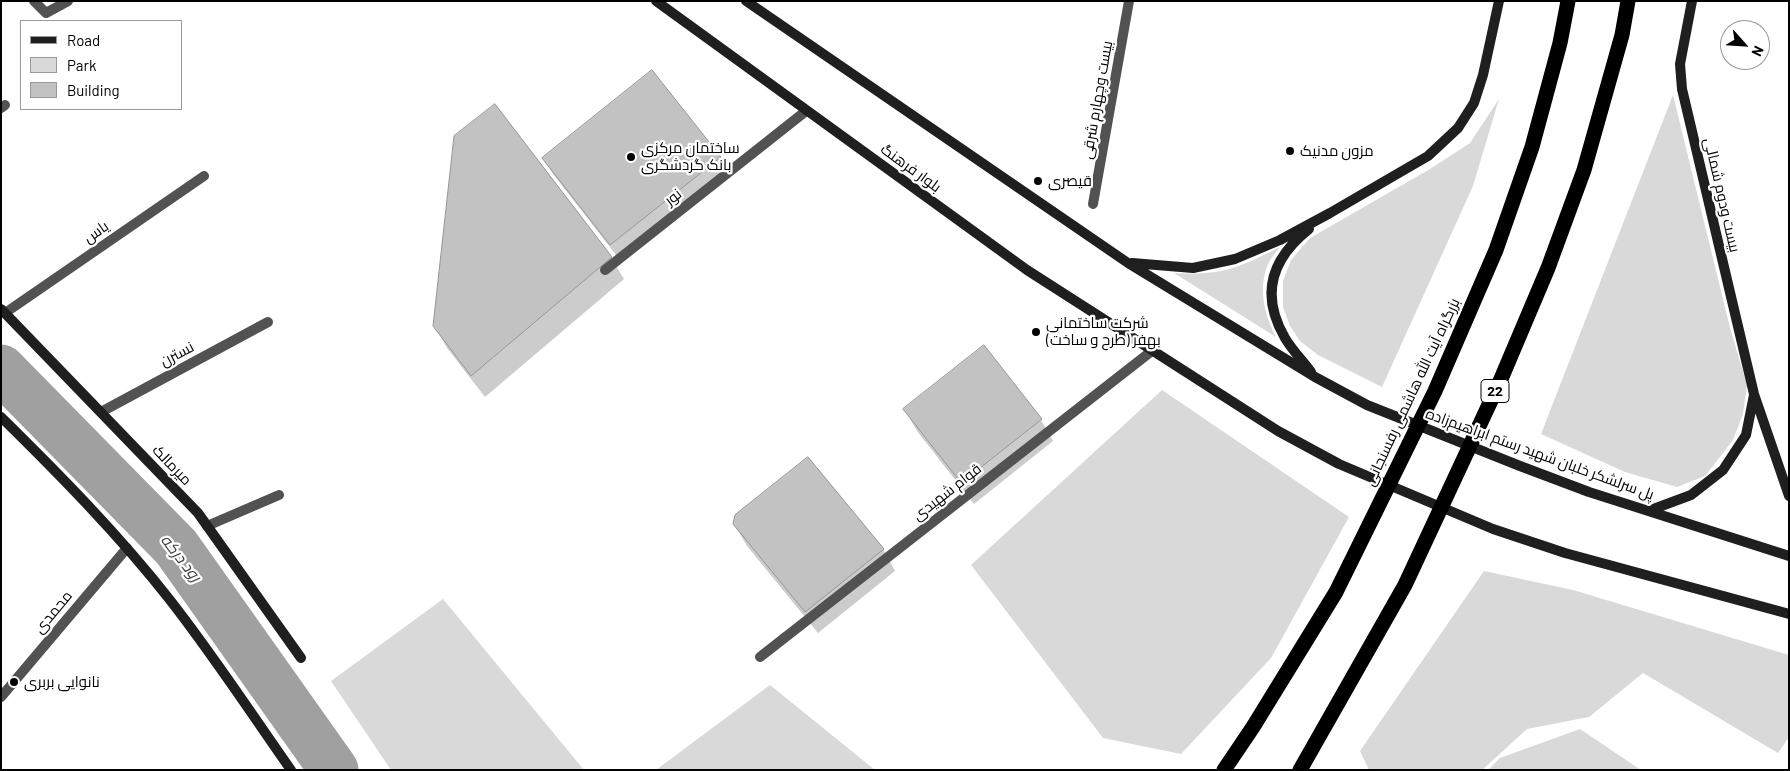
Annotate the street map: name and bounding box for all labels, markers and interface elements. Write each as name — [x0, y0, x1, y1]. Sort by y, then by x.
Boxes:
legend — [20, 20, 182, 110]
north arrow — [1720, 20, 1770, 70]
text: Road — [67, 31, 100, 49]
street label: بیست وچهارم شرقی — [1078, 39, 1116, 161]
text: N — [1748, 43, 1768, 59]
text: Park — [67, 56, 96, 74]
text: Building — [67, 81, 120, 99]
street label: بیست ودوم شمالی — [1700, 136, 1744, 254]
place label: ساختمان مرکزی بانک گردشگری — [641, 139, 740, 174]
street label: بلوار فرهنگ — [877, 140, 945, 196]
place label: مزون مدنیک — [1300, 142, 1374, 160]
marker: مزون مدنیک — [1284, 145, 1296, 157]
marker: ساختمان مرکزی بانک گردشگری — [625, 151, 637, 163]
place label: قیصری — [1048, 172, 1092, 190]
marker: قیصری — [1032, 175, 1044, 187]
street label: نور — [661, 185, 685, 209]
street label: یاس — [80, 217, 112, 247]
street label: بزرگراه آیت الله هاشمی رفسنجانی — [1360, 295, 1464, 489]
place label: شرکت ساختمانی بهفر (طرح و ساخت) — [1046, 314, 1161, 349]
marker: شرکت ساختمانی بهفر (طرح و ساخت) — [1030, 326, 1042, 338]
street label: نسترن — [157, 338, 197, 370]
road number: 22 — [1481, 380, 1509, 402]
street label: پل سرلشکر خلبان شهید رستم ابراهیم‌زاده — [1423, 404, 1657, 504]
street label: میرمالک — [149, 441, 195, 489]
street label: قوام شهیدی — [909, 460, 985, 524]
water label: رود درکه — [157, 530, 205, 586]
street label: محمدی — [30, 587, 76, 637]
place label: نانوایی بربری — [24, 673, 100, 691]
marker: نانوایی بربری — [8, 676, 20, 688]

